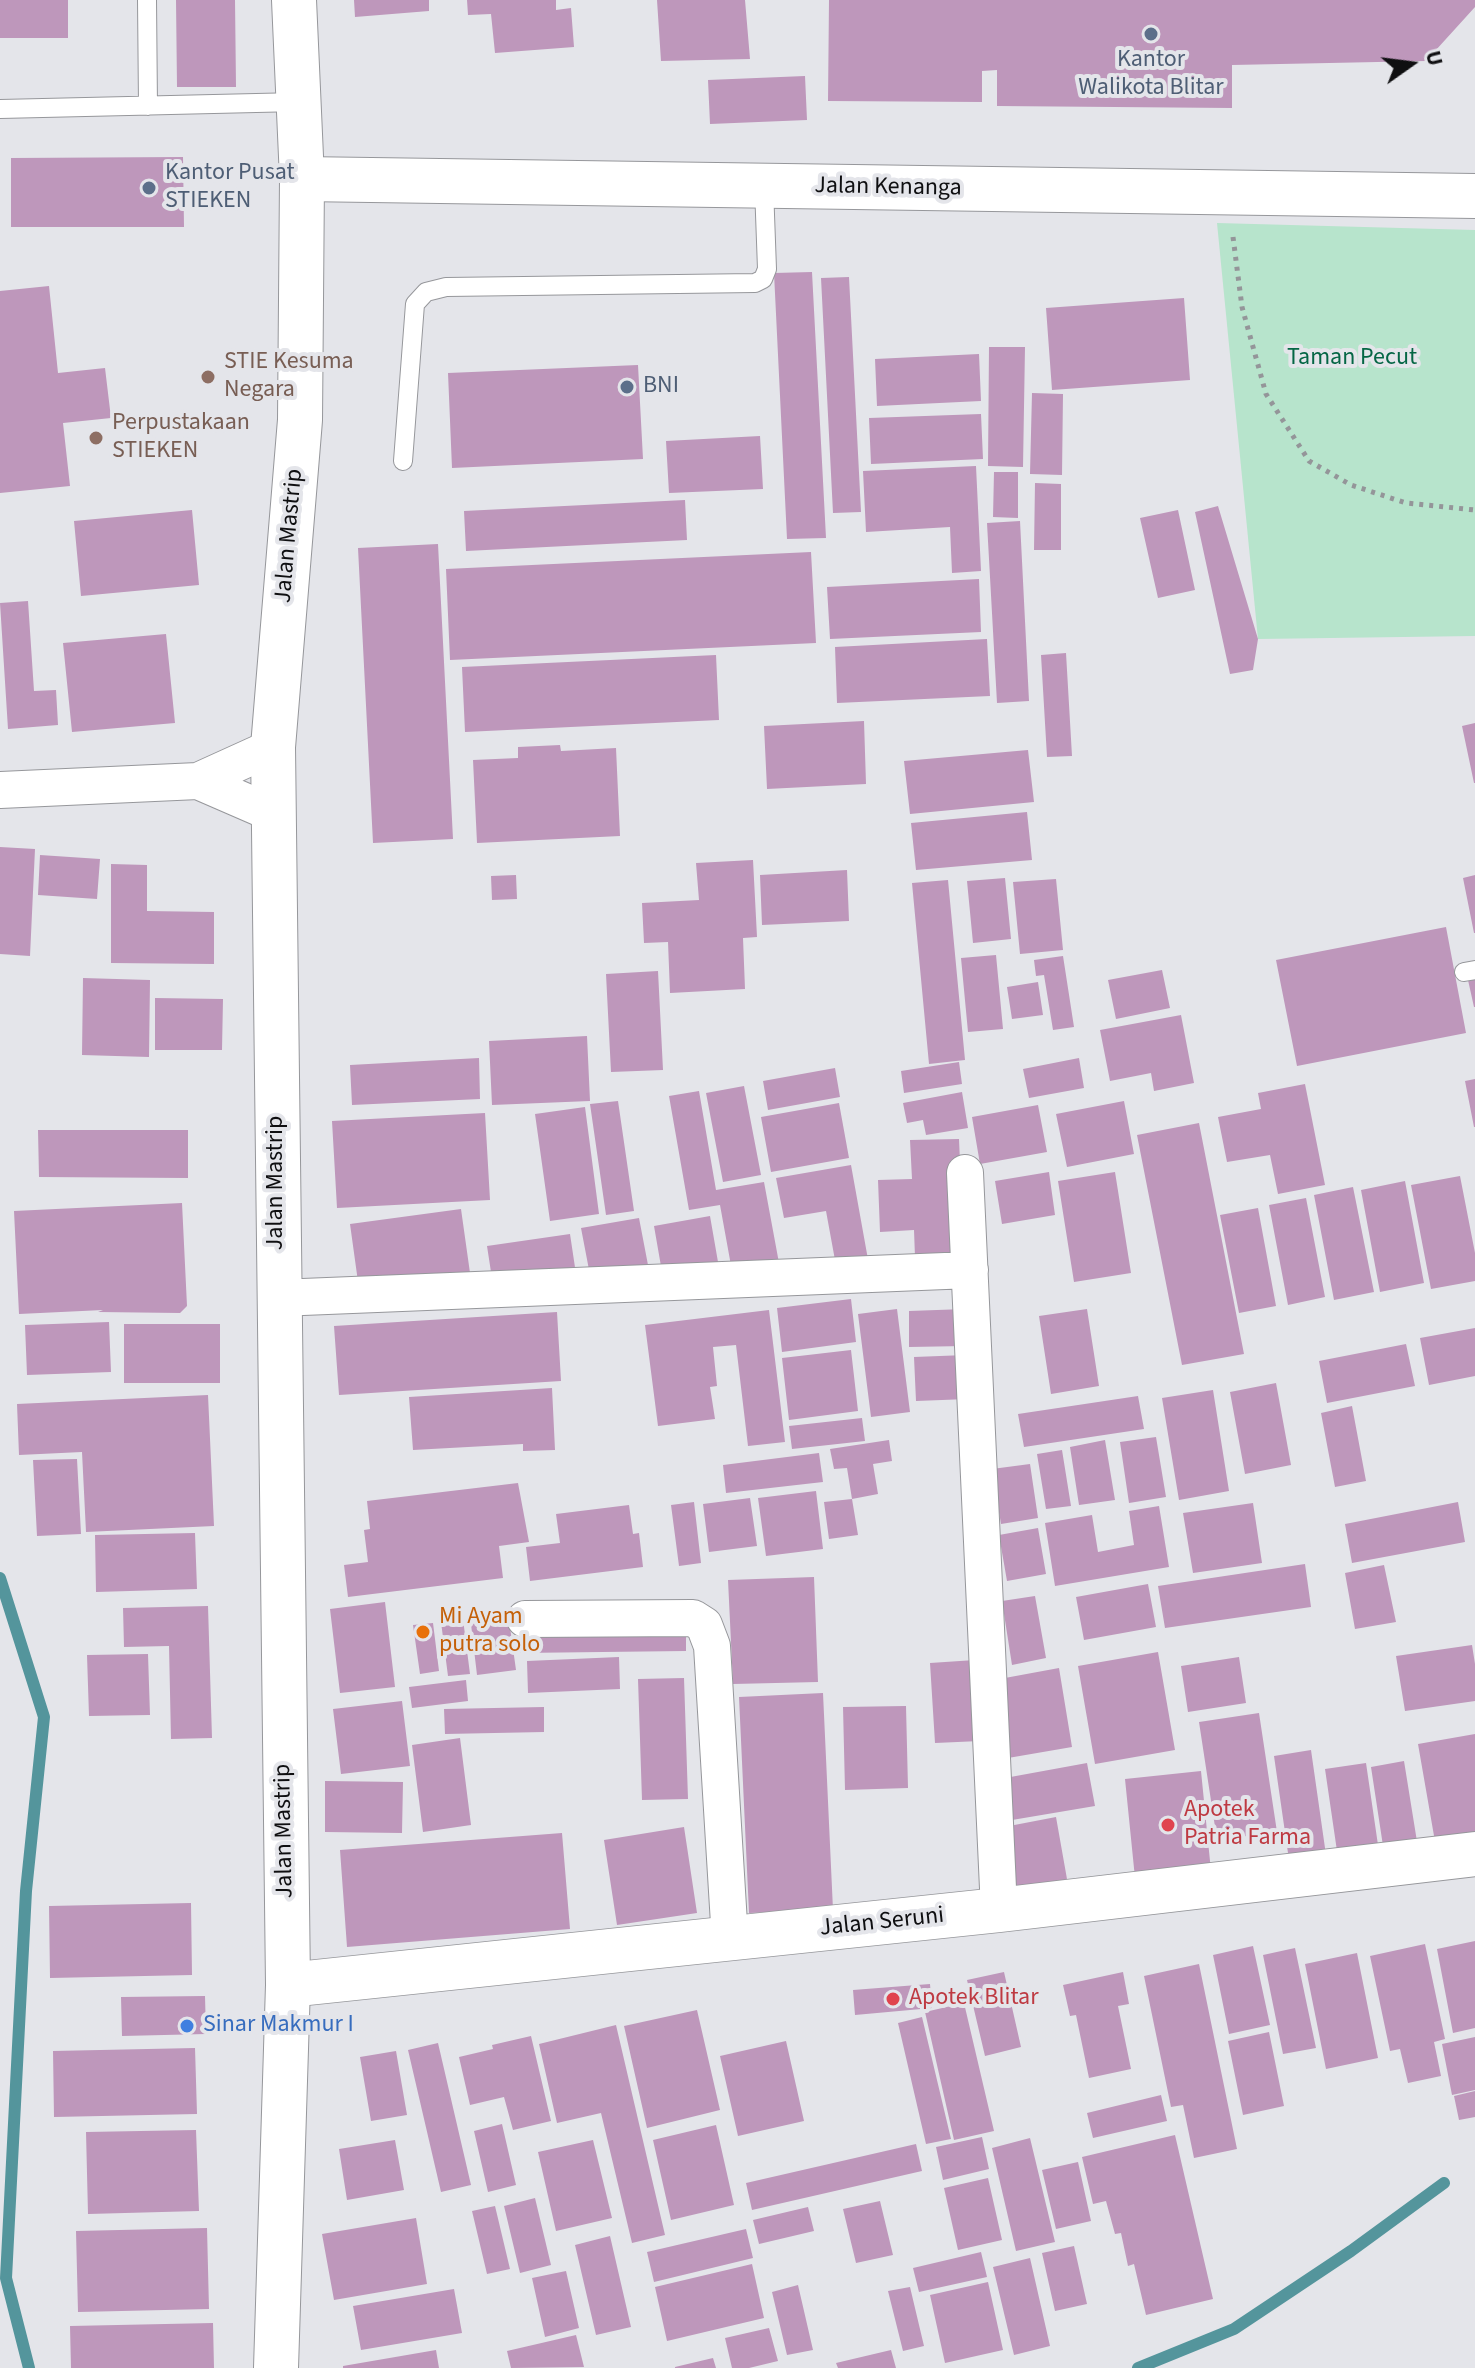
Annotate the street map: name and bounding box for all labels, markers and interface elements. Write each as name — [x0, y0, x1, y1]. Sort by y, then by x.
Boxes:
north arrow — [1371, 24, 1451, 104]
marker: Kantor Walikota Blitar — [1142, 25, 1160, 43]
place label: Kantor Walikota Blitar — [1078, 47, 1224, 103]
text: U — [1417, 47, 1452, 69]
place label: Kantor Pusat STIEKEN — [165, 160, 295, 216]
street label: Jalan Kenanga — [814, 172, 962, 204]
marker: Kantor Pusat STIEKEN — [140, 179, 158, 197]
park label: Taman Pecut — [1287, 345, 1417, 373]
place label: STIE Kesuma Negara — [224, 349, 354, 405]
marker: STIE Kesuma Negara — [199, 368, 217, 386]
place label: BNI — [643, 373, 679, 401]
marker: BNI — [618, 378, 636, 396]
place label: Perpustakaan STIEKEN — [112, 410, 250, 466]
marker: Perpustakaan STIEKEN — [87, 429, 105, 447]
street label: Jalan Mastrip — [270, 468, 310, 604]
street label: Jalan Mastrip — [263, 1116, 291, 1250]
place label: Mi Ayam putra solo — [439, 1604, 540, 1660]
marker: Mi Ayam putra solo — [414, 1623, 432, 1641]
street label: Jalan Mastrip — [269, 1763, 301, 1899]
place label: Apotek Patria Farma — [1184, 1797, 1311, 1853]
marker: Apotek Patria Farma — [1159, 1816, 1177, 1834]
street label: Jalan Seruni — [818, 1902, 946, 1944]
place label: Apotek Blitar — [909, 1985, 1038, 2013]
marker: Apotek Blitar — [884, 1990, 902, 2008]
place label: Sinar Makmur I — [203, 2012, 354, 2040]
marker: Sinar Makmur I — [178, 2017, 196, 2035]

